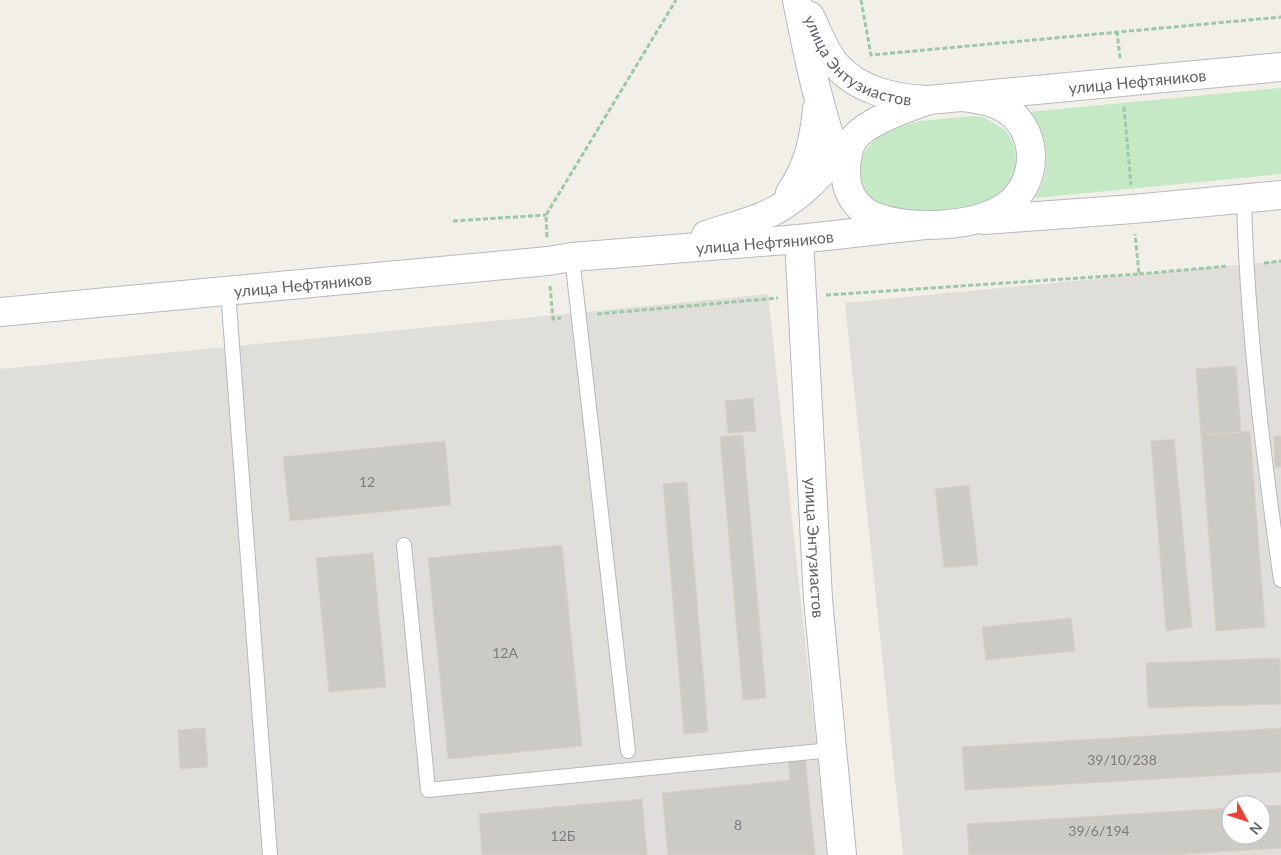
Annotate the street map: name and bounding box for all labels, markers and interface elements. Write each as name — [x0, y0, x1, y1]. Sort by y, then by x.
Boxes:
street label: улица Энтузиастов — [801, 12, 913, 108]
street label: улица Нефтяников — [1068, 65, 1207, 96]
street label: улица Нефтяников — [695, 226, 835, 257]
street label: улица Нефтяников — [233, 268, 372, 300]
house number: 12 — [359, 473, 375, 490]
street label: улица Энтузиастов — [802, 477, 829, 619]
house number: 12А — [492, 644, 518, 661]
house number: 39/10/238 — [1087, 751, 1157, 768]
north arrow — [1221, 795, 1271, 845]
house number: 8 — [734, 816, 742, 833]
text: N — [1246, 819, 1266, 838]
house number: 39/6/194 — [1068, 822, 1130, 839]
house number: 12Б — [551, 827, 576, 844]

